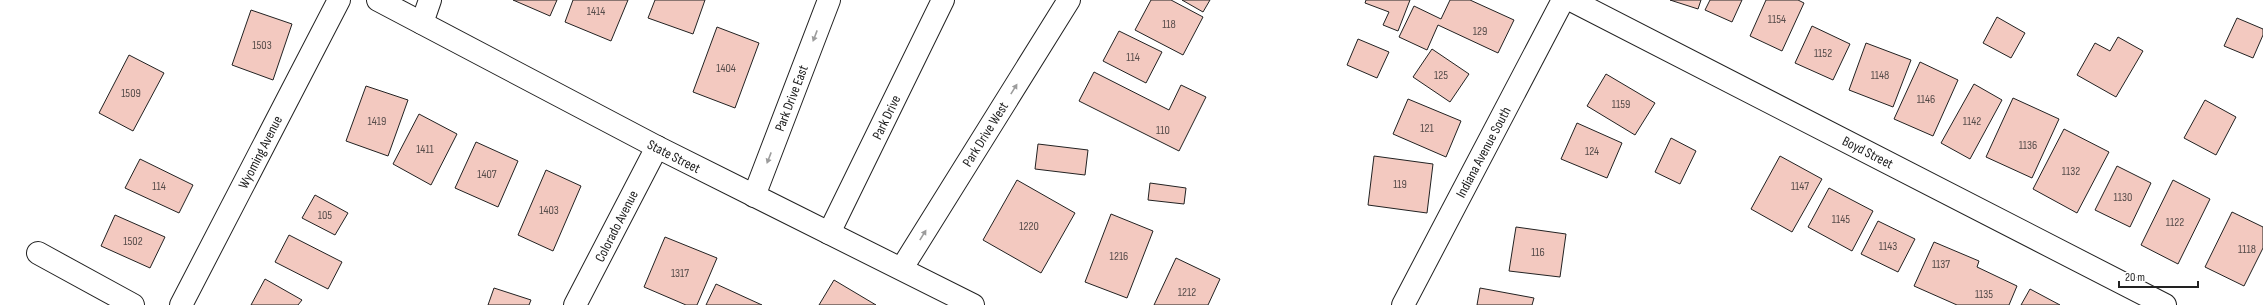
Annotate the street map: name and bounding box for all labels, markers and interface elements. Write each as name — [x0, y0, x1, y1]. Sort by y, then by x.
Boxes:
house number: 1414 — [587, 4, 605, 19]
house number: 1154 — [1768, 12, 1786, 27]
house number: 118 — [1162, 17, 1176, 32]
house number: 129 — [1473, 24, 1487, 39]
one-way arrow — [811, 31, 817, 43]
house number: 1503 — [252, 38, 272, 53]
house number: 1152 — [1814, 46, 1832, 61]
house number: 114 — [1126, 50, 1140, 65]
house number: 1404 — [716, 61, 736, 76]
street label: Park Drive East — [771, 63, 812, 134]
house number: 125 — [1434, 68, 1448, 83]
house number: 1148 — [1871, 68, 1889, 83]
one-way arrow — [1010, 83, 1017, 95]
house number: 1509 — [121, 86, 141, 101]
street label: Park Drive — [868, 92, 904, 142]
house number: 1146 — [1917, 92, 1935, 107]
house number: 1159 — [1612, 97, 1630, 112]
street label: Park Drive West — [959, 99, 1012, 170]
street label: Indiana Avenue South — [1452, 104, 1515, 201]
street label: Wyoming Avenue — [235, 113, 286, 192]
house number: 1419 — [368, 114, 386, 129]
house number: 1142 — [1963, 114, 1981, 129]
house number: 121 — [1420, 121, 1435, 136]
house number: 110 — [1156, 123, 1170, 138]
street label: Boyd Street — [1839, 132, 1896, 172]
street label: State Street — [644, 136, 703, 177]
house number: 1136 — [2019, 138, 2037, 153]
house number: 1411 — [416, 142, 435, 157]
house number: 124 — [1585, 144, 1599, 159]
one-way arrow — [765, 152, 771, 164]
house number: 1132 — [2062, 164, 2080, 179]
house number: 1407 — [477, 167, 497, 182]
house number: 119 — [1393, 177, 1407, 192]
house number: 114 — [152, 179, 166, 194]
house number: 1147 — [1791, 179, 1809, 194]
street label: Colorado Avenue — [591, 188, 642, 265]
house number: 1130 — [2114, 190, 2132, 205]
house number: 1403 — [539, 203, 559, 218]
house number: 105 — [318, 208, 332, 223]
house number: 1145 — [1832, 212, 1850, 227]
house number: 1122 — [2166, 215, 2184, 230]
house number: 1220 — [1019, 219, 1039, 234]
one-way arrow — [919, 229, 926, 241]
house number: 1502 — [123, 234, 143, 249]
house number: 1143 — [1879, 239, 1897, 254]
house number: 1118 — [2238, 242, 2256, 257]
house number: 116 — [1531, 245, 1545, 260]
house number: 1216 — [1110, 249, 1128, 264]
house number: 1137 — [1932, 257, 1950, 272]
scale bar — [2119, 263, 2198, 289]
house number: 1317 — [671, 266, 689, 281]
text: 20 m — [2125, 270, 2145, 285]
house number: 1212 — [1178, 285, 1196, 300]
house number: 1135 — [1975, 287, 1993, 302]

